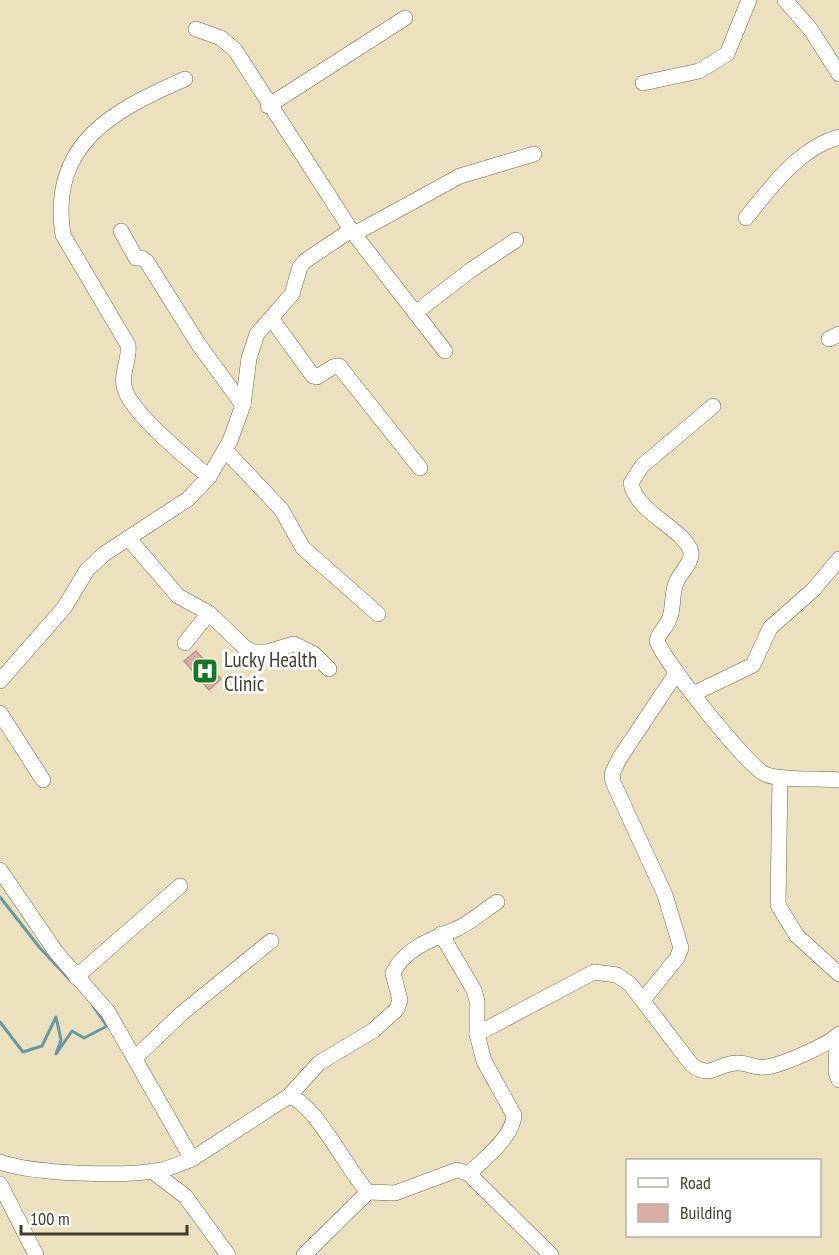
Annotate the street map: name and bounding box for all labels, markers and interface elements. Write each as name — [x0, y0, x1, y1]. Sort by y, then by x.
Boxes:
place label: Lucky Health Clinic — [224, 646, 317, 697]
hospital icon: Lucky Health Clinic — [190, 656, 220, 686]
legend — [626, 1159, 821, 1237]
text: Road — [680, 1171, 711, 1194]
scale bar — [21, 1198, 188, 1236]
text: Building — [680, 1201, 732, 1224]
text: 100 m — [30, 1207, 70, 1230]

